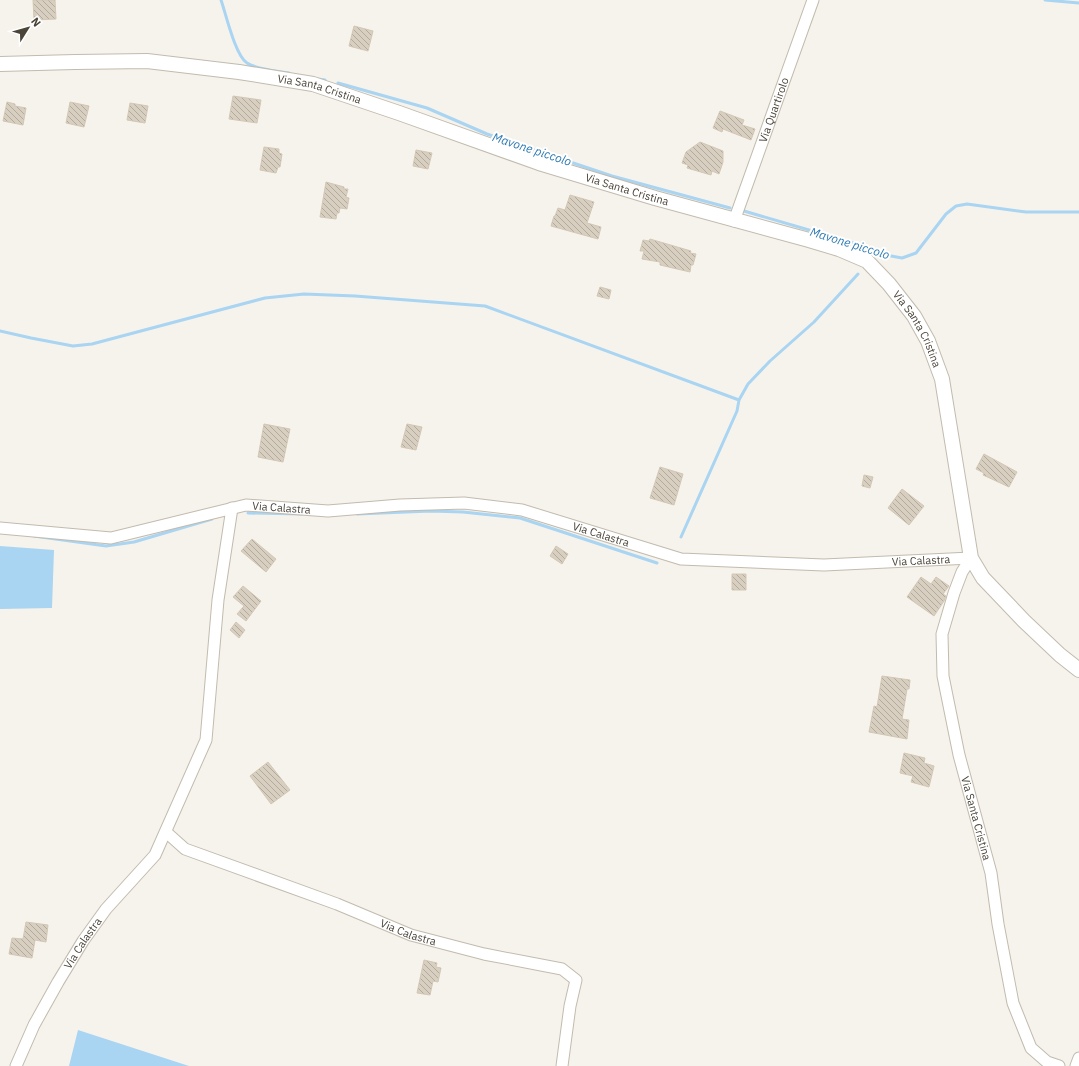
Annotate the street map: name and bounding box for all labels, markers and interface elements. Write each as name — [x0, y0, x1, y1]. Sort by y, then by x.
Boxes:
north arrow — [8, 8, 48, 48]
text: N — [28, 15, 44, 29]
street label: Via Santa Cristina — [276, 71, 363, 107]
street label: Via Quartirolo — [756, 76, 792, 144]
water label: Mavone piccolo — [491, 129, 574, 169]
street label: Via Santa Cristina — [584, 170, 670, 208]
water label: Mavone piccolo — [808, 224, 892, 262]
street label: Via Santa Cristina — [890, 288, 944, 369]
street label: Via Calastra — [252, 498, 311, 517]
street label: Via Calastra — [571, 519, 631, 550]
street label: Via Calastra — [891, 552, 951, 569]
street label: Via Santa Cristina — [958, 775, 994, 862]
street label: Via Calastra — [61, 915, 105, 971]
street label: Via Calastra — [378, 916, 438, 948]

